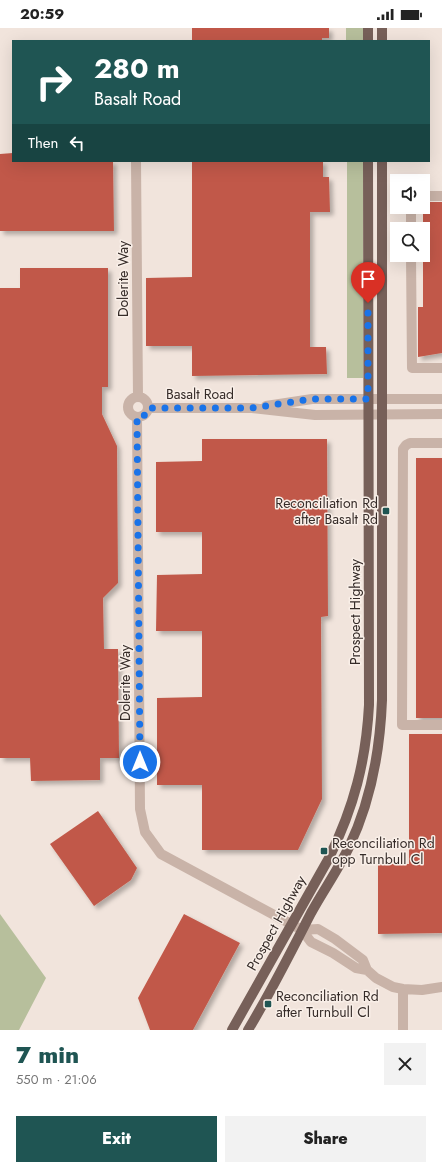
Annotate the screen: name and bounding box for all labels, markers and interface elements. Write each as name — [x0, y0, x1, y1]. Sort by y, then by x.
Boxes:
text: 20:59 — [20, 3, 64, 25]
text: 280 m — [94, 48, 180, 89]
icon: right — [28, 56, 80, 108]
text: Basalt Road — [94, 86, 181, 112]
text: Then — [28, 132, 58, 154]
icon: left — [66, 132, 88, 154]
map controls — [390, 174, 430, 262]
button: sound — [390, 174, 430, 214]
button: search — [390, 222, 430, 262]
street label: Dolerite Way — [113, 240, 133, 317]
pin — [351, 262, 385, 303]
icon: arrive — [357, 268, 379, 290]
street label: Basalt Road — [166, 384, 234, 404]
place label: Reconciliation Rd after Basalt Rd — [275, 493, 378, 529]
marker: Reconciliation Rd after Basalt Rd — [381, 506, 391, 516]
street label: Prospect Highway — [345, 558, 365, 665]
street label: Dolerite Way — [115, 644, 135, 721]
position arrow — [119, 741, 161, 783]
place label: Reconciliation Rd opp Turnbull Cl — [332, 833, 435, 869]
marker: Reconciliation Rd opp Turnbull Cl — [319, 846, 329, 856]
street label: Prospect Highway — [242, 871, 311, 974]
place label: Reconciliation Rd after Turnbull Cl — [276, 986, 379, 1022]
marker: Reconciliation Rd after Turnbull Cl — [263, 999, 273, 1009]
text: 7 min — [16, 1037, 79, 1072]
button: close — [384, 1043, 426, 1085]
text: 550 m · 21:06 — [16, 1070, 97, 1089]
button: Exit — [16, 1116, 217, 1162]
button: Share — [225, 1116, 426, 1162]

